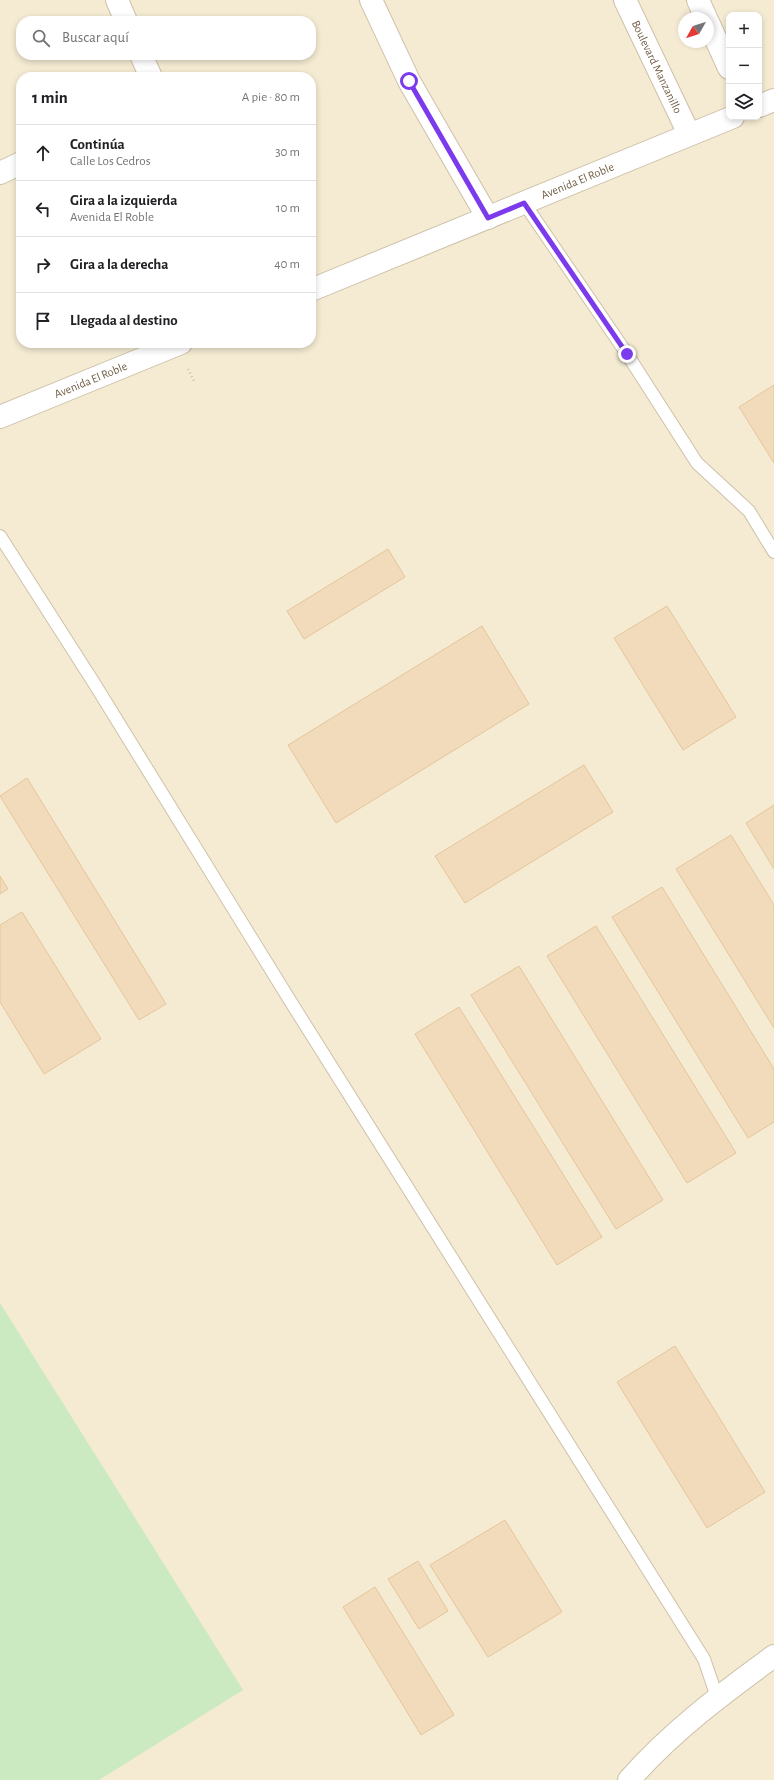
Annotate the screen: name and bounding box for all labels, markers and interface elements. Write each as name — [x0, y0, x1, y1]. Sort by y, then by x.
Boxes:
north arrow — [678, 12, 714, 48]
map controls — [726, 12, 762, 120]
button: + — [726, 12, 762, 48]
search box — [16, 16, 316, 60]
street label: Boulevard Manzanillo — [630, 18, 684, 115]
icon: search — [30, 27, 52, 49]
text: Buscar aquí — [62, 30, 129, 45]
button: − — [726, 48, 762, 84]
route start — [400, 72, 418, 90]
button: layers — [726, 84, 762, 120]
text: 1 min — [32, 89, 68, 106]
text: A pie · 80 m — [242, 91, 300, 104]
text: Continúa — [70, 137, 125, 152]
icon: ahead — [32, 142, 54, 164]
text: 30 m — [275, 146, 300, 159]
text: Calle Los Cedros — [70, 155, 151, 168]
street label: Avenida El Roble — [539, 160, 616, 201]
text: Gira a la izquierda — [70, 193, 177, 208]
icon: left — [32, 198, 54, 220]
text: 10 m — [276, 202, 300, 215]
text: Avenida El Roble — [70, 211, 154, 224]
icon: right — [32, 254, 54, 276]
text: Gira a la derecha — [70, 257, 169, 272]
text: 40 m — [274, 258, 300, 271]
icon: arrive — [32, 310, 54, 332]
text: Llegada al destino — [70, 313, 178, 328]
route end — [618, 345, 636, 363]
street label: Avenida El Roble — [53, 360, 129, 400]

